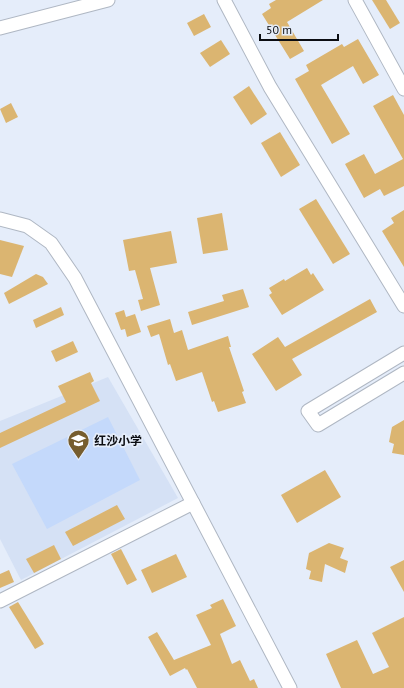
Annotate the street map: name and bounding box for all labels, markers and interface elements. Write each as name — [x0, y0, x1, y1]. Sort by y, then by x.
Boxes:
scale bar — [260, 16, 338, 42]
text: 50 m — [266, 22, 292, 37]
school or university icon: 红沙小学 — [65, 427, 91, 460]
place label: 红沙小学 — [94, 433, 142, 448]

